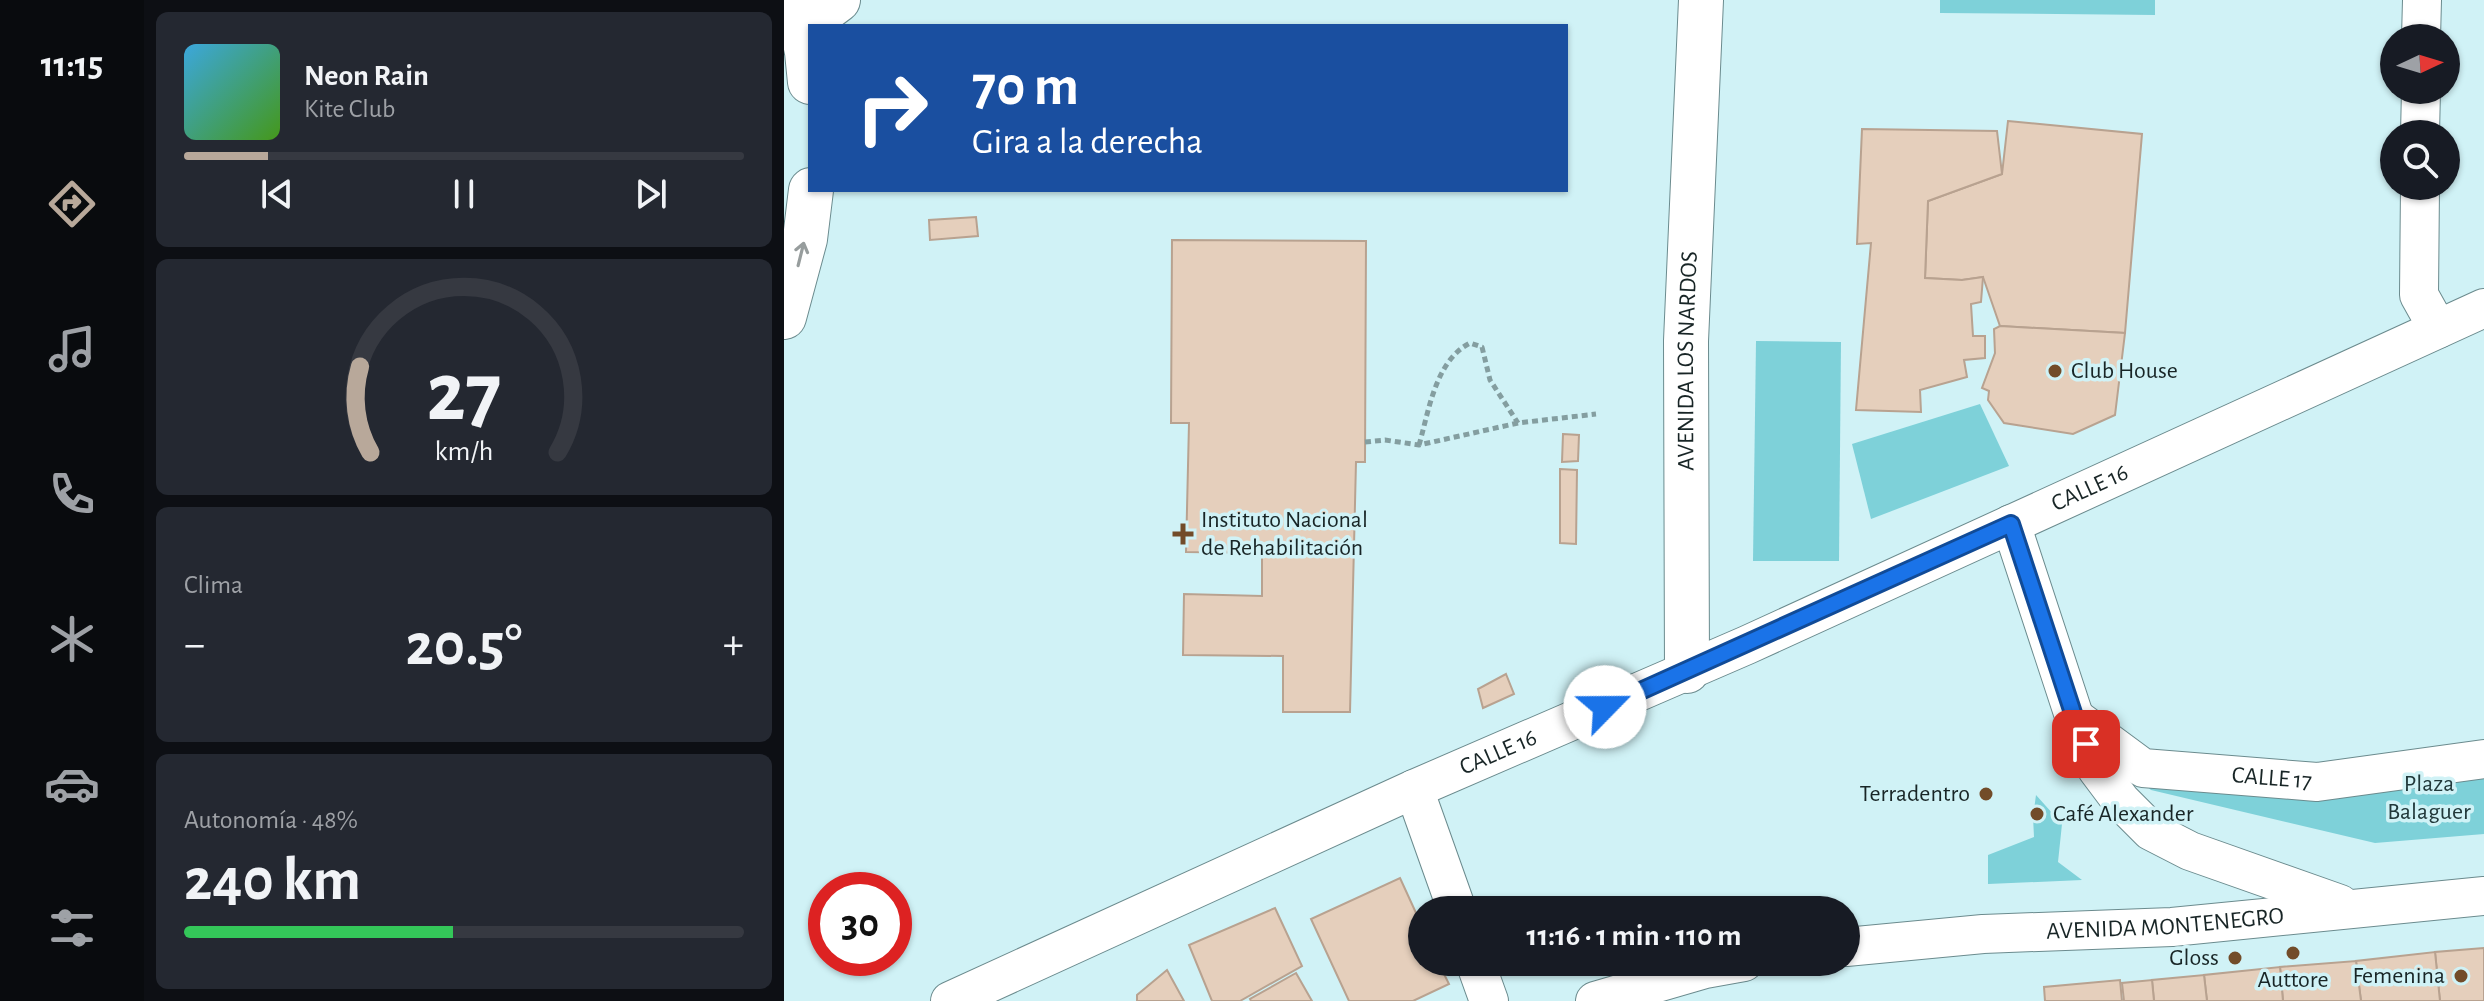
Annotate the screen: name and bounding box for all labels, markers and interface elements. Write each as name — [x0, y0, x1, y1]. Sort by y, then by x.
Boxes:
north arrow — [2380, 24, 2460, 104]
map controls — [2380, 24, 2460, 200]
text: 11:15 — [41, 47, 103, 83]
icon: right — [840, 56, 944, 160]
text: 70 m — [972, 59, 1079, 115]
text: Neon Rain — [304, 61, 429, 91]
text: Kite Club — [304, 96, 395, 122]
button: search — [2380, 120, 2460, 200]
text: Gira a la derecha — [972, 124, 1203, 160]
icon: previous — [255, 172, 299, 216]
icon: pause — [442, 172, 486, 216]
icon: next — [629, 172, 673, 216]
icon: directions — [44, 176, 100, 232]
one-way arrow — [794, 242, 809, 268]
street label: AVENIDA LOS NARDOS — [1674, 251, 1702, 471]
icon: music — [44, 321, 100, 377]
text: 27 — [426, 351, 502, 435]
place label: Club House — [2071, 359, 2178, 383]
marker: Club House — [2046, 362, 2064, 380]
text: km/h — [435, 437, 493, 466]
street label: CALLE 16 — [2048, 460, 2132, 516]
icon: phone — [44, 466, 100, 522]
place label: Instituto Nacional de Rehabilitación — [1201, 508, 1368, 560]
marker: Instituto Nacional de Rehabilitación — [1172, 523, 1194, 545]
text: Clima — [184, 572, 243, 598]
icon: climate — [44, 611, 100, 667]
text: 20.5° — [406, 616, 522, 676]
text: − — [184, 623, 205, 667]
text: + — [723, 623, 744, 667]
position arrow — [1563, 665, 1647, 749]
pin — [2052, 710, 2120, 778]
icon: arrive — [2064, 722, 2108, 766]
street label: CALLE 16 — [1456, 725, 1540, 780]
icon: car — [44, 756, 100, 812]
street label: CALLE 17 — [2231, 763, 2313, 794]
park label: Plaza Balaguer — [2387, 772, 2471, 824]
place label: Terradentro — [1859, 782, 1970, 806]
marker: Terradentro — [1977, 785, 1995, 803]
place label: Café Alexander — [2053, 802, 2194, 826]
marker: Café Alexander — [2028, 805, 2046, 823]
text: Autonomía · 48% — [184, 807, 358, 833]
text: 240 km — [184, 851, 361, 911]
speed limit sign: 30 — [808, 872, 912, 976]
icon: filters — [44, 900, 100, 956]
street label: AVENIDA MONTENEGRO — [2046, 904, 2285, 944]
text: 11:16 · 1 min · 110 m — [1527, 921, 1741, 951]
marker: Auttore — [2284, 944, 2302, 962]
place label: Gloss — [2169, 946, 2219, 970]
marker: Gloss — [2226, 949, 2244, 967]
place label: Femenina — [2352, 964, 2445, 988]
marker: Femenina — [2452, 967, 2470, 985]
place label: Auttore — [2258, 968, 2328, 992]

